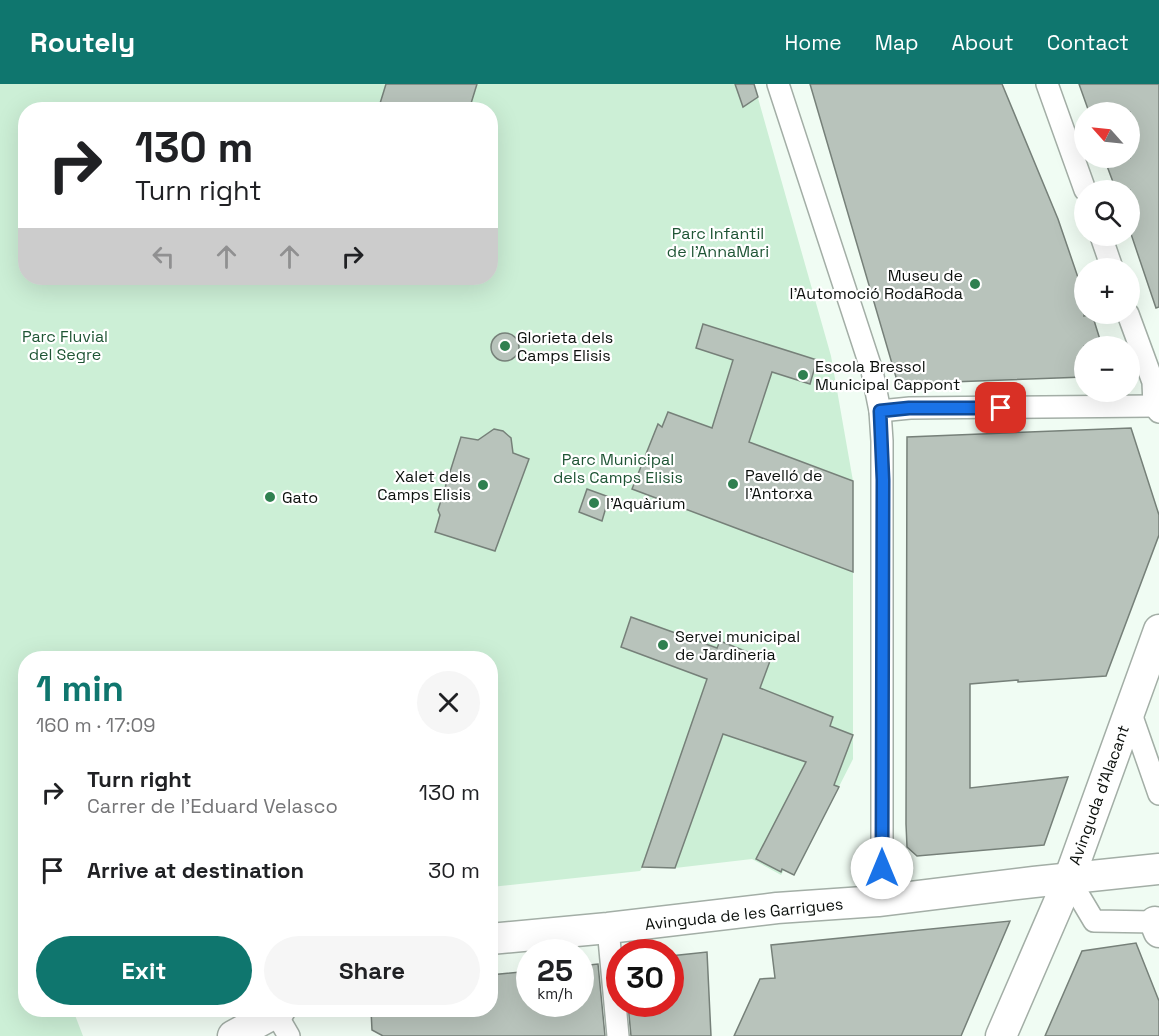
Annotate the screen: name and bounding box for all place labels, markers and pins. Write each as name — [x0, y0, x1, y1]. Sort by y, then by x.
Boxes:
place label: Museu de l'Automoció RodaRoda — [790, 265, 963, 304]
marker: Museu de l'Automoció RodaRoda — [968, 277, 982, 291]
place label: Glorieta dels Camps Elisis — [517, 327, 613, 366]
marker: Glorieta dels Camps Elisis — [498, 339, 512, 353]
place label: Escola Bressol Municipal Cappont — [815, 356, 960, 395]
marker: Escola Bressol Municipal Cappont — [796, 368, 810, 382]
pin — [975, 382, 1026, 433]
place label: Pavelló de l'Antorxa — [745, 465, 823, 504]
place label: Xalet dels Camps Elisis — [377, 466, 471, 505]
marker: Pavelló de l'Antorxa — [726, 477, 740, 491]
marker: Xalet dels Camps Elisis — [476, 478, 490, 492]
place label: Gato — [282, 487, 318, 508]
marker: Gato — [263, 490, 277, 504]
place label: l'Aquàrium — [606, 493, 685, 514]
marker: l'Aquàrium — [587, 496, 601, 510]
place label: Servei municipal de Jardineria — [675, 626, 800, 665]
marker: Servei municipal de Jardineria — [656, 638, 670, 652]

